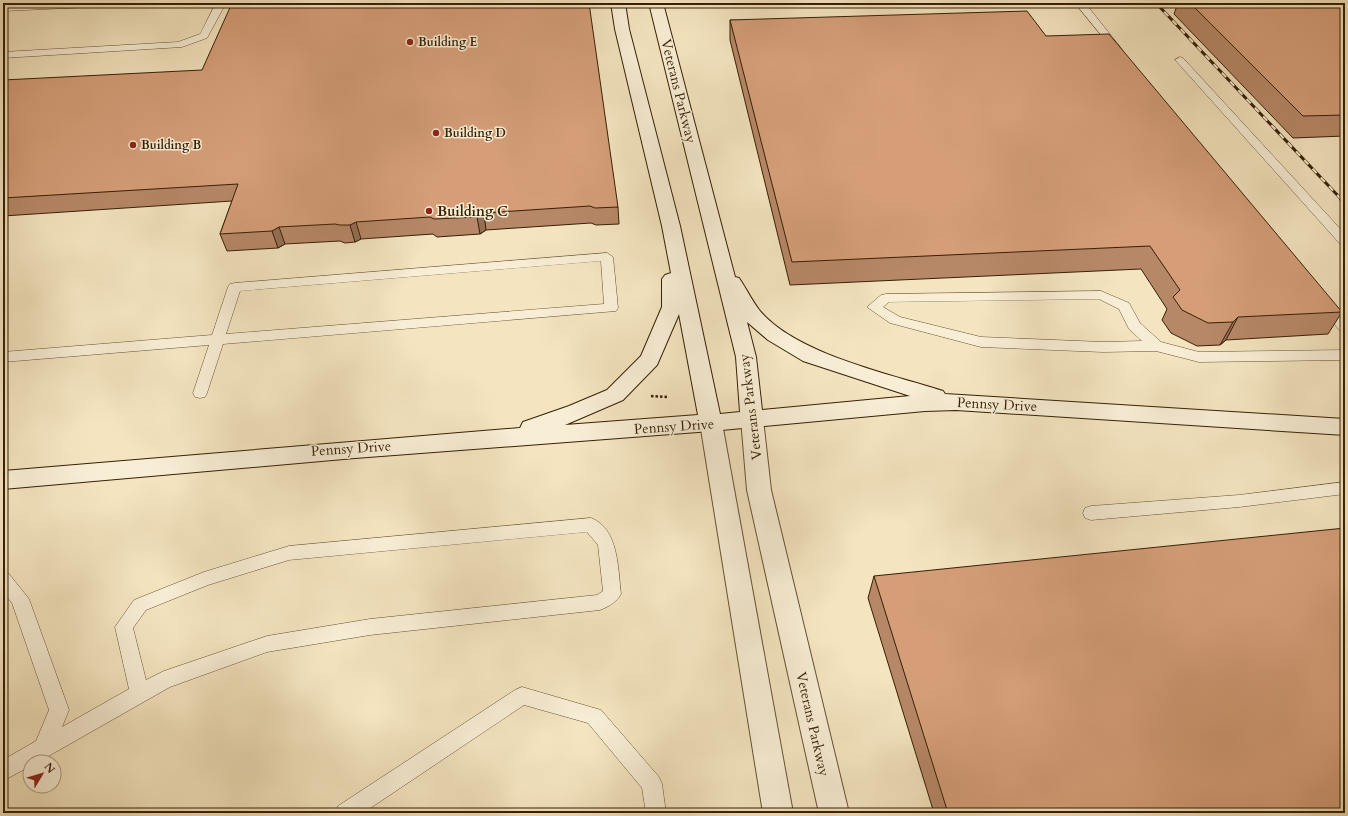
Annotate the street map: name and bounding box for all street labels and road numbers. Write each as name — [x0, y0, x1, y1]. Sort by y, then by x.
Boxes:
street label: Veterans Parkway — [656, 37, 701, 146]
street label: Veterans Parkway — [735, 352, 766, 461]
street label: Pennsy Drive — [956, 393, 1038, 416]
street label: Pennsy Drive — [633, 414, 715, 439]
street label: Pennsy Drive — [310, 436, 392, 461]
street label: Veterans Parkway — [791, 670, 834, 779]

